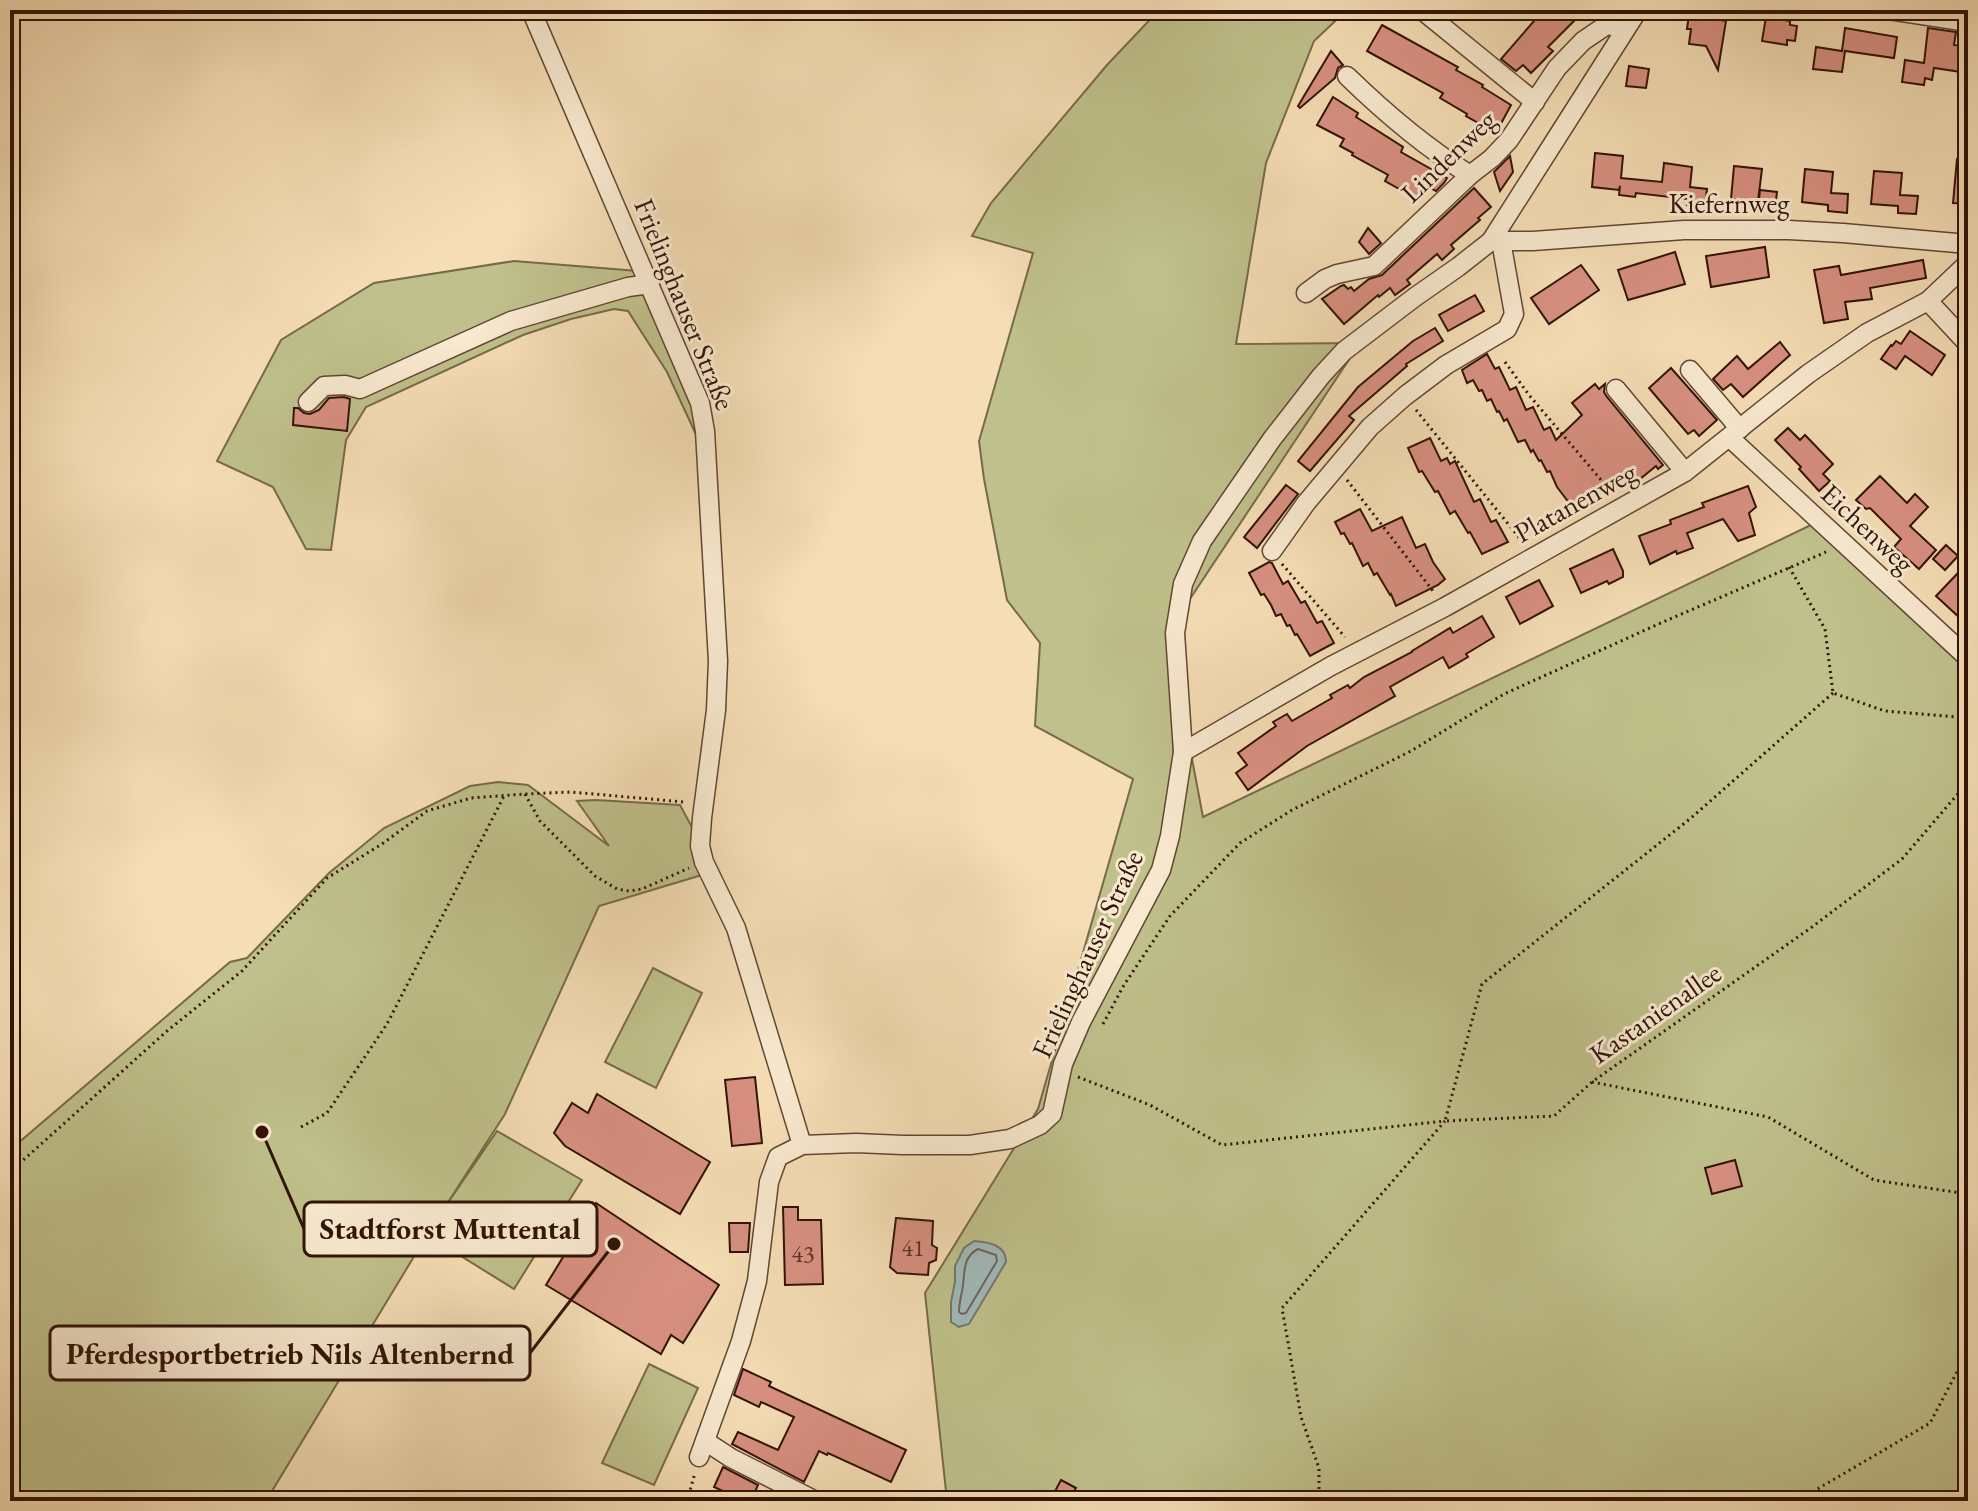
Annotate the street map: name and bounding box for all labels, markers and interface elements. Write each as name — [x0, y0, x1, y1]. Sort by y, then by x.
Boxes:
street label: Lindenweg — [1393, 101, 1504, 210]
street label: Kiefernweg — [1669, 185, 1790, 221]
street label: Frielinghauser Straße — [626, 193, 744, 415]
street label: Platanenweg — [1507, 453, 1643, 550]
street label: Eichenweg — [1814, 476, 1923, 581]
street label: Frielinghauser Straße — [1023, 845, 1151, 1063]
street label: Kastanienallee — [1582, 954, 1728, 1072]
callout: Stadtforst Muttental — [304, 1202, 597, 1256]
text: Stadtforst Muttental — [319, 1209, 581, 1248]
house number: 41 — [901, 1232, 925, 1263]
house number: 43 — [791, 1238, 815, 1269]
callout: Pferdesportbetrieb Nils Altenbernd — [50, 1326, 530, 1380]
text: Pferdesportbetrieb Nils Altenbernd — [66, 1334, 514, 1373]

